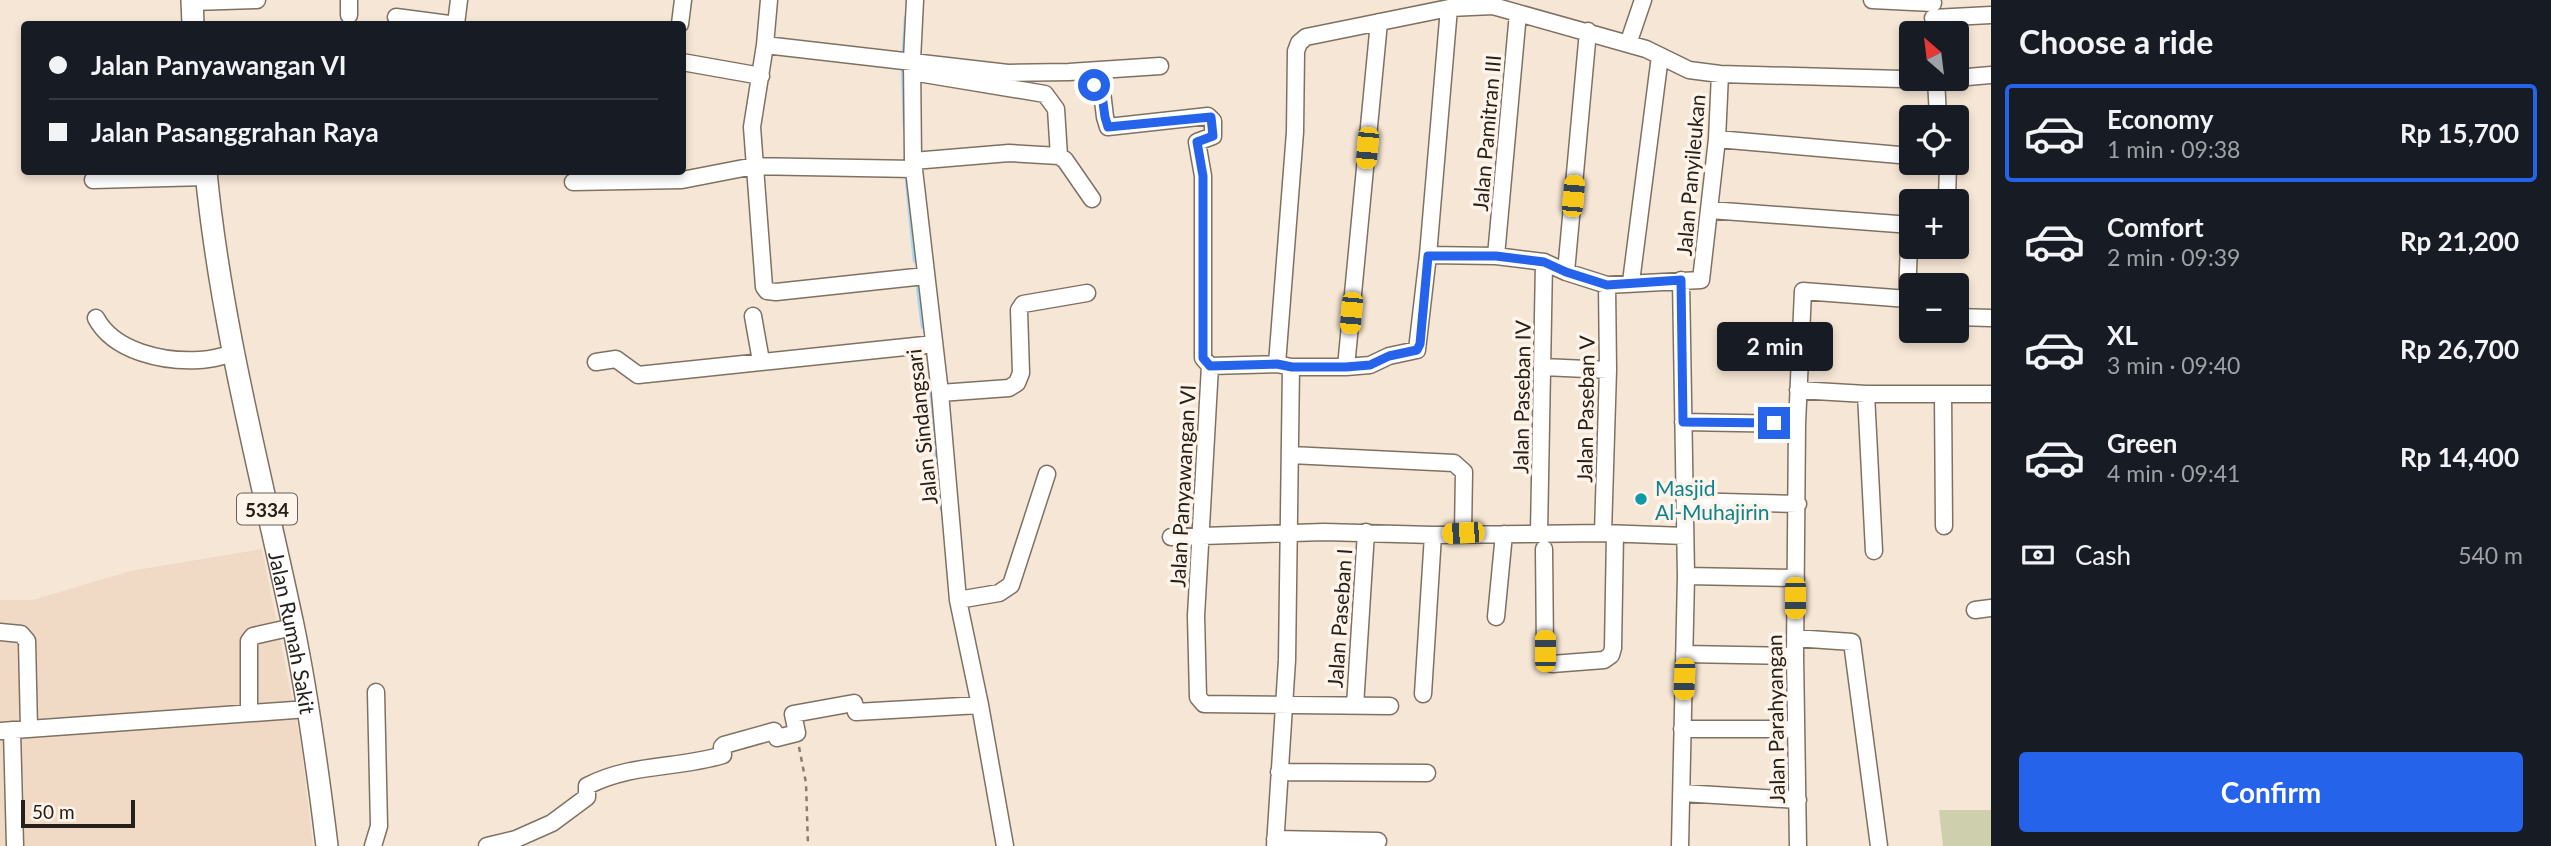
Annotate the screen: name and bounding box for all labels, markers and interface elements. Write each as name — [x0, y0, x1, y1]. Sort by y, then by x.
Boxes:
north arrow — [1899, 21, 1969, 91]
map controls — [1899, 21, 1969, 343]
text: Choose a ride — [2019, 22, 2213, 61]
text: Jalan Panyawangan VI — [91, 49, 346, 81]
street label: Jalan Pamitran III — [1467, 54, 1505, 212]
route start — [1078, 69, 1110, 101]
street label: Jalan Panyileukan — [1670, 93, 1710, 257]
icon: car — [2023, 102, 2086, 165]
text: Economy — [2107, 103, 2213, 135]
button: locate — [1899, 105, 1969, 175]
text: Jalan Pasanggrahan Raya — [91, 116, 379, 148]
text: Rp 15,700 — [2400, 117, 2519, 149]
car — [1355, 126, 1380, 170]
text: 1 min · 09:38 — [2107, 135, 2240, 163]
car — [1561, 174, 1586, 218]
button: + — [1899, 189, 1969, 259]
icon: car — [2023, 210, 2086, 273]
text: Comfort — [2107, 211, 2204, 243]
text: Rp 21,200 — [2400, 225, 2519, 257]
text: 2 min · 09:39 — [2107, 243, 2240, 271]
button: − — [1899, 273, 1969, 343]
car — [1339, 291, 1364, 335]
icon: car — [2023, 318, 2086, 381]
street label: Jalan Paseban IV — [1507, 319, 1535, 474]
text: XL — [2107, 319, 2138, 351]
callout: 2 min — [1716, 322, 1832, 370]
text: 2 min — [1746, 332, 1804, 360]
text: Rp 26,700 — [2400, 333, 2519, 365]
street label: Jalan Paseban V — [1571, 335, 1599, 483]
street label: Jalan Sindangsari — [900, 348, 942, 506]
text: 3 min · 09:40 — [2107, 351, 2240, 379]
street label: Jalan Panyawangan VI — [1164, 384, 1200, 588]
route end — [1758, 407, 1790, 439]
icon: car — [2023, 426, 2086, 489]
text: Green — [2107, 427, 2177, 459]
text: Rp 14,400 — [2400, 441, 2519, 473]
text: 4 min · 09:41 — [2107, 459, 2240, 487]
place label: Masjid Al-Muhajirin — [1655, 475, 1770, 524]
marker: Masjid Al-Muhajirin — [1633, 491, 1649, 507]
road number: 5334 — [237, 494, 297, 524]
car — [1442, 521, 1485, 545]
icon: cash — [2019, 536, 2057, 574]
text: Cash — [2075, 539, 2131, 571]
text: 540 m — [2458, 541, 2523, 569]
street label: Jalan Paseban I — [1322, 548, 1356, 688]
street label: Jalan Rumah Sakit — [265, 549, 321, 716]
car — [1785, 577, 1806, 619]
car — [1535, 630, 1556, 672]
street label: Jalan Parahyangan — [1761, 634, 1789, 804]
car — [1673, 658, 1696, 700]
button: Confirm — [2019, 752, 2523, 832]
scale bar — [21, 797, 135, 829]
text: 50 m — [32, 800, 75, 823]

